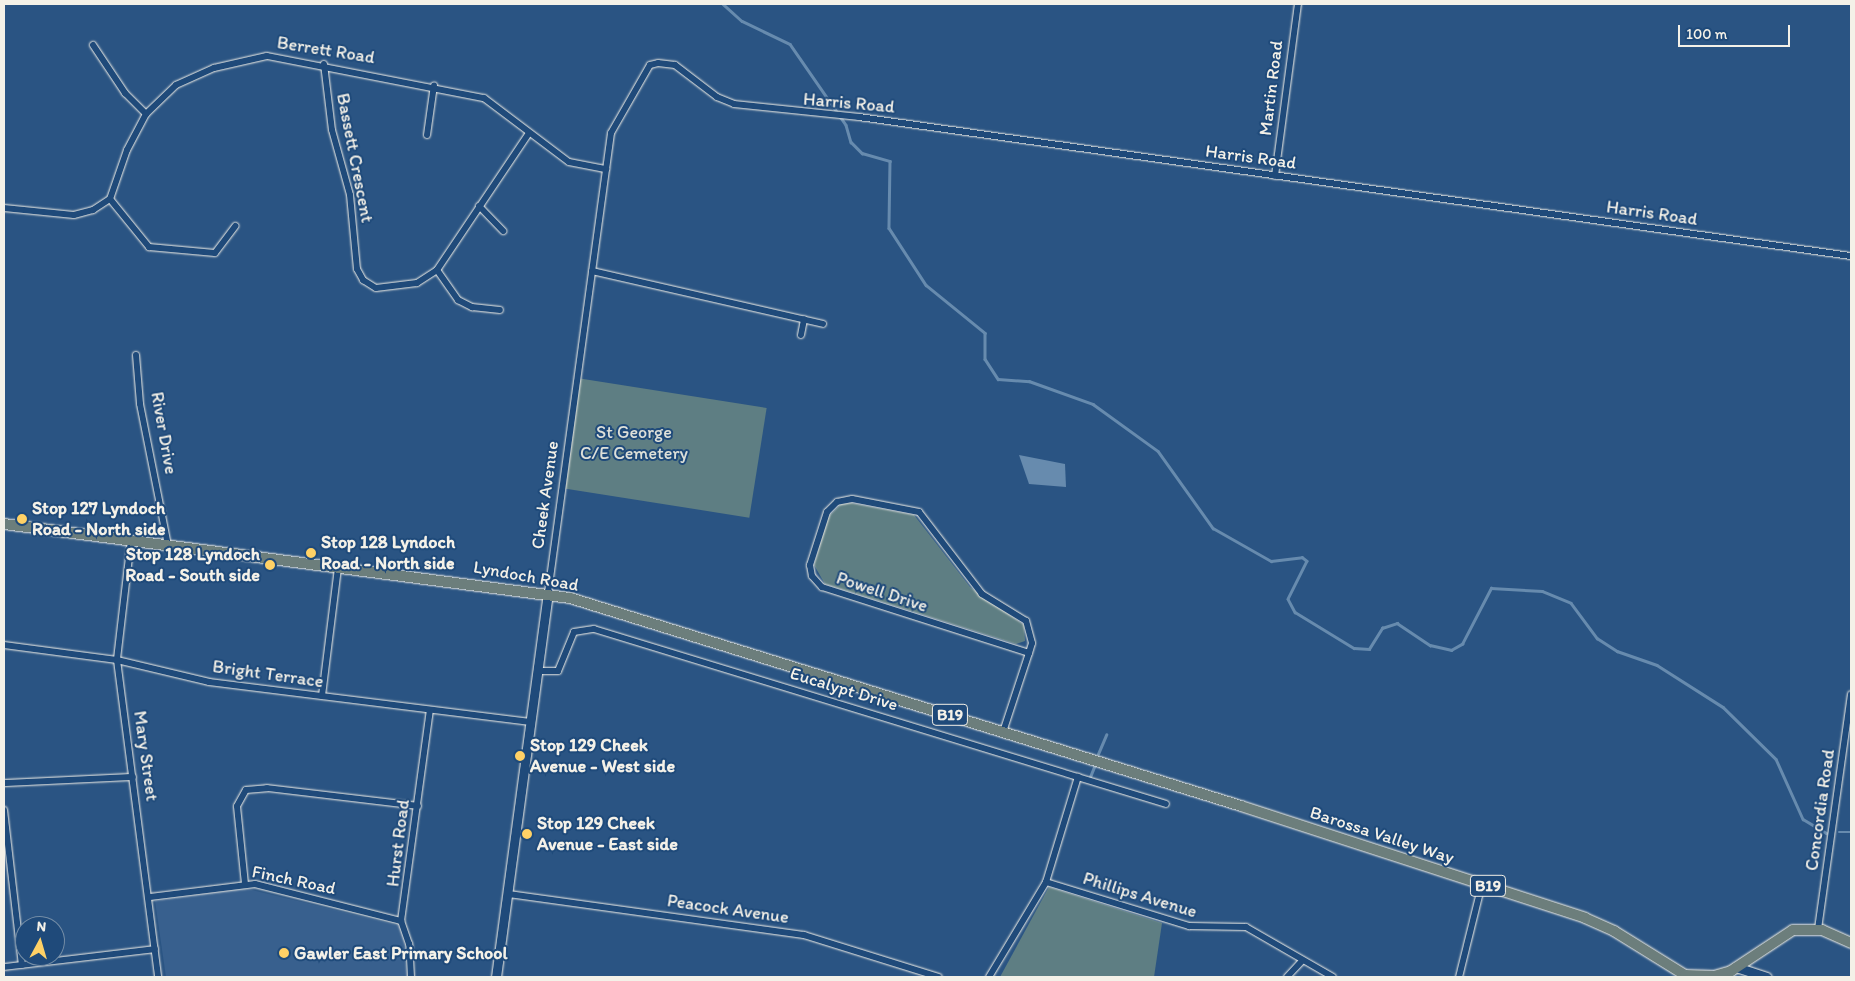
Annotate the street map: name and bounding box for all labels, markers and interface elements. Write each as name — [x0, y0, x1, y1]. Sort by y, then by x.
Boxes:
scale bar — [1680, 15, 1792, 47]
text: 100 m — [1686, 25, 1727, 43]
street label: Berrett Road — [276, 32, 376, 68]
street label: Martin Road — [1254, 40, 1288, 136]
street label: Harris Road — [803, 88, 895, 118]
street label: Bassett Crescent — [332, 91, 378, 225]
street label: Harris Road — [1204, 140, 1298, 174]
street label: Harris Road — [1605, 196, 1699, 230]
street label: River Drive — [146, 390, 182, 476]
park label: St George C/E Cemetery — [580, 422, 688, 464]
street label: Cheek Avenue — [527, 440, 563, 550]
place label: Stop 127 Lyndoch Road - North side — [32, 498, 166, 540]
marker: Stop 127 Lyndoch Road - North side — [16, 513, 28, 525]
place label: Stop 128 Lyndoch Road - North side — [321, 532, 455, 574]
place label: Stop 128 Lyndoch Road - South side — [126, 544, 260, 586]
marker: Stop 128 Lyndoch Road - North side — [305, 547, 317, 559]
street label: Lyndoch Road — [472, 556, 580, 596]
marker: Stop 128 Lyndoch Road - South side — [264, 559, 276, 571]
street label: Powell Drive — [834, 567, 930, 617]
street label: Bright Terrace — [212, 656, 324, 692]
street label: Eucalypt Drive — [787, 662, 901, 716]
road number: B19 — [931, 702, 969, 728]
street label: Mary Street — [129, 710, 163, 802]
place label: Stop 129 Cheek Avenue - West side — [530, 735, 675, 778]
street label: Concordia Road — [1801, 748, 1839, 872]
marker: Stop 129 Cheek Avenue - West side — [514, 750, 526, 762]
street label: Hurst Road — [382, 798, 414, 888]
street label: Barossa Valley Way — [1307, 802, 1457, 868]
place label: Stop 129 Cheek Avenue - East side — [537, 813, 678, 856]
marker: Stop 129 Cheek Avenue - East side — [521, 828, 533, 840]
street label: Finch Road — [250, 861, 338, 899]
street label: Phillips Avenue — [1081, 868, 1199, 922]
road number: B19 — [1469, 872, 1507, 899]
street label: Peacock Avenue — [666, 890, 790, 928]
north arrow — [15, 916, 65, 966]
text: N — [36, 918, 47, 936]
place label: Gawler East Primary School — [294, 942, 507, 964]
marker: Gawler East Primary School — [278, 947, 290, 959]

